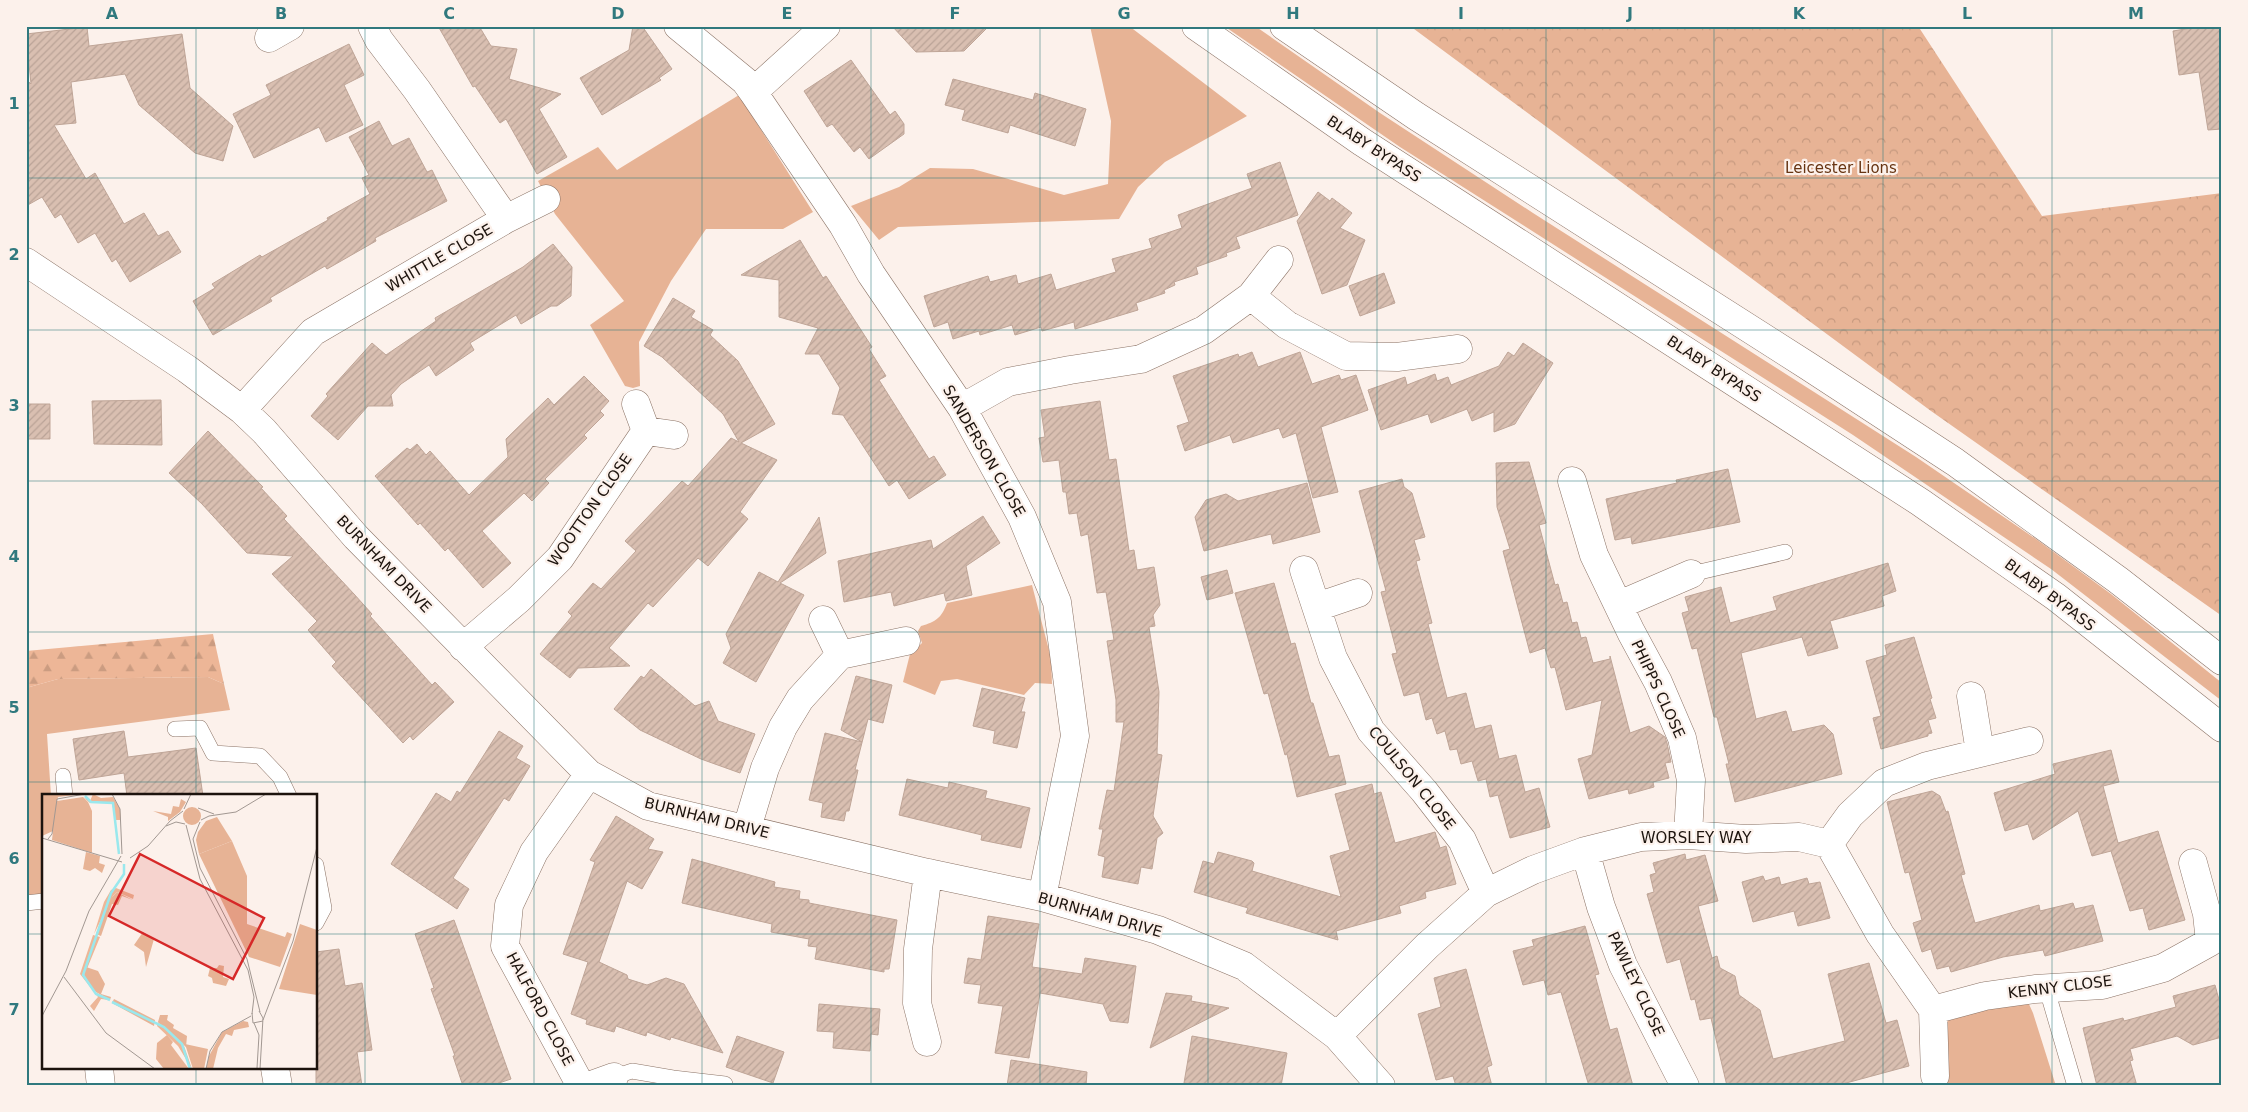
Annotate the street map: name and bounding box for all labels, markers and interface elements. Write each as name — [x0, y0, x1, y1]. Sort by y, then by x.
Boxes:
text: A — [106, 4, 119, 23]
text: B — [275, 4, 287, 23]
text: C — [443, 4, 455, 23]
text: D — [611, 4, 625, 23]
text: E — [782, 4, 792, 23]
text: F — [950, 4, 960, 23]
text: G — [1117, 4, 1131, 23]
text: H — [1286, 4, 1300, 23]
text: I — [1458, 4, 1464, 23]
text: J — [1626, 4, 1633, 23]
text: K — [1793, 4, 1806, 23]
text: L — [1962, 4, 1972, 23]
text: M — [2128, 4, 2144, 23]
text: 1 — [8, 94, 20, 113]
street label: BLABY BYPASS — [1324, 112, 1424, 186]
park label: Leicester Lions — [1785, 159, 1897, 177]
street label: WHITTLE CLOSE — [382, 220, 496, 296]
text: 2 — [8, 245, 20, 264]
street label: BLABY BYPASS — [1664, 332, 1764, 406]
street label: SANDERSON CLOSE — [939, 382, 1029, 520]
text: 3 — [8, 396, 20, 415]
street label: WOOTTON CLOSE — [544, 450, 636, 570]
street label: BURNHAM DRIVE — [333, 512, 435, 616]
text: 4 — [8, 547, 20, 566]
street label: BLABY BYPASS — [2001, 555, 2099, 635]
street label: PHIPPS CLOSE — [1627, 637, 1689, 741]
text: 5 — [8, 698, 20, 717]
street label: COULSON CLOSE — [1365, 723, 1459, 833]
inset map — [42, 794, 318, 1070]
street label: BURNHAM DRIVE — [643, 794, 771, 842]
street label: WORSLEY WAY — [1641, 829, 1752, 847]
text: 6 — [8, 849, 20, 868]
street label: BURNHAM DRIVE — [1036, 889, 1164, 941]
street label: PAWLEY CLOSE — [1604, 929, 1668, 1039]
street label: HALFORD CLOSE — [502, 949, 578, 1069]
street label: KENNY CLOSE — [2007, 972, 2113, 1002]
text: 7 — [8, 1000, 20, 1019]

